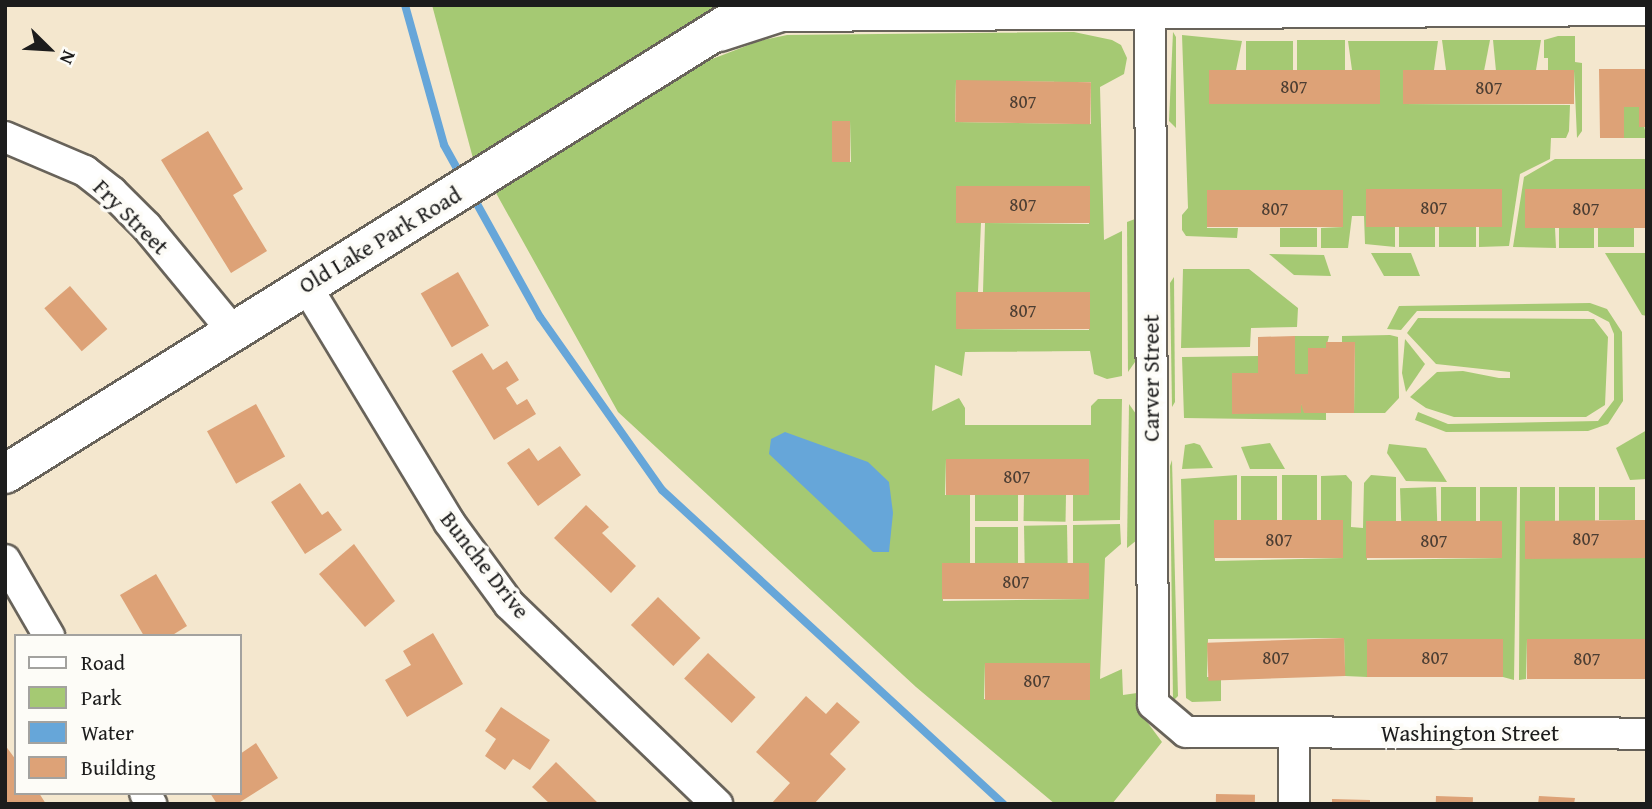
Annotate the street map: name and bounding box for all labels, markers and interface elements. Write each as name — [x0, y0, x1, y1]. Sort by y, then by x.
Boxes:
north arrow — [14, 14, 84, 84]
text: N — [53, 46, 84, 69]
house number: 807 — [1280, 76, 1308, 98]
house number: 807 — [1475, 77, 1503, 99]
house number: 807 — [1009, 91, 1037, 113]
street label: Fry Street — [88, 174, 174, 260]
street label: Old Lake Park Road — [294, 181, 466, 299]
house number: 807 — [1009, 194, 1037, 216]
house number: 807 — [1420, 197, 1448, 219]
house number: 807 — [1261, 198, 1289, 220]
house number: 807 — [1572, 198, 1600, 220]
house number: 807 — [1009, 300, 1037, 322]
street label: Carver Street — [1137, 314, 1165, 442]
house number: 807 — [1003, 466, 1031, 488]
street label: Bunche Drive — [435, 506, 535, 624]
house number: 807 — [1572, 528, 1600, 550]
house number: 807 — [1265, 529, 1293, 551]
house number: 807 — [1420, 530, 1448, 552]
house number: 807 — [1002, 571, 1030, 593]
legend — [14, 634, 242, 795]
text: Road — [81, 647, 125, 678]
house number: 807 — [1262, 647, 1290, 669]
house number: 807 — [1421, 647, 1449, 669]
house number: 807 — [1573, 648, 1601, 670]
house number: 807 — [1023, 670, 1051, 692]
text: Park — [81, 682, 122, 713]
text: Water — [81, 717, 134, 748]
street label: Washington Street — [1381, 719, 1559, 747]
text: Building — [81, 752, 155, 783]

